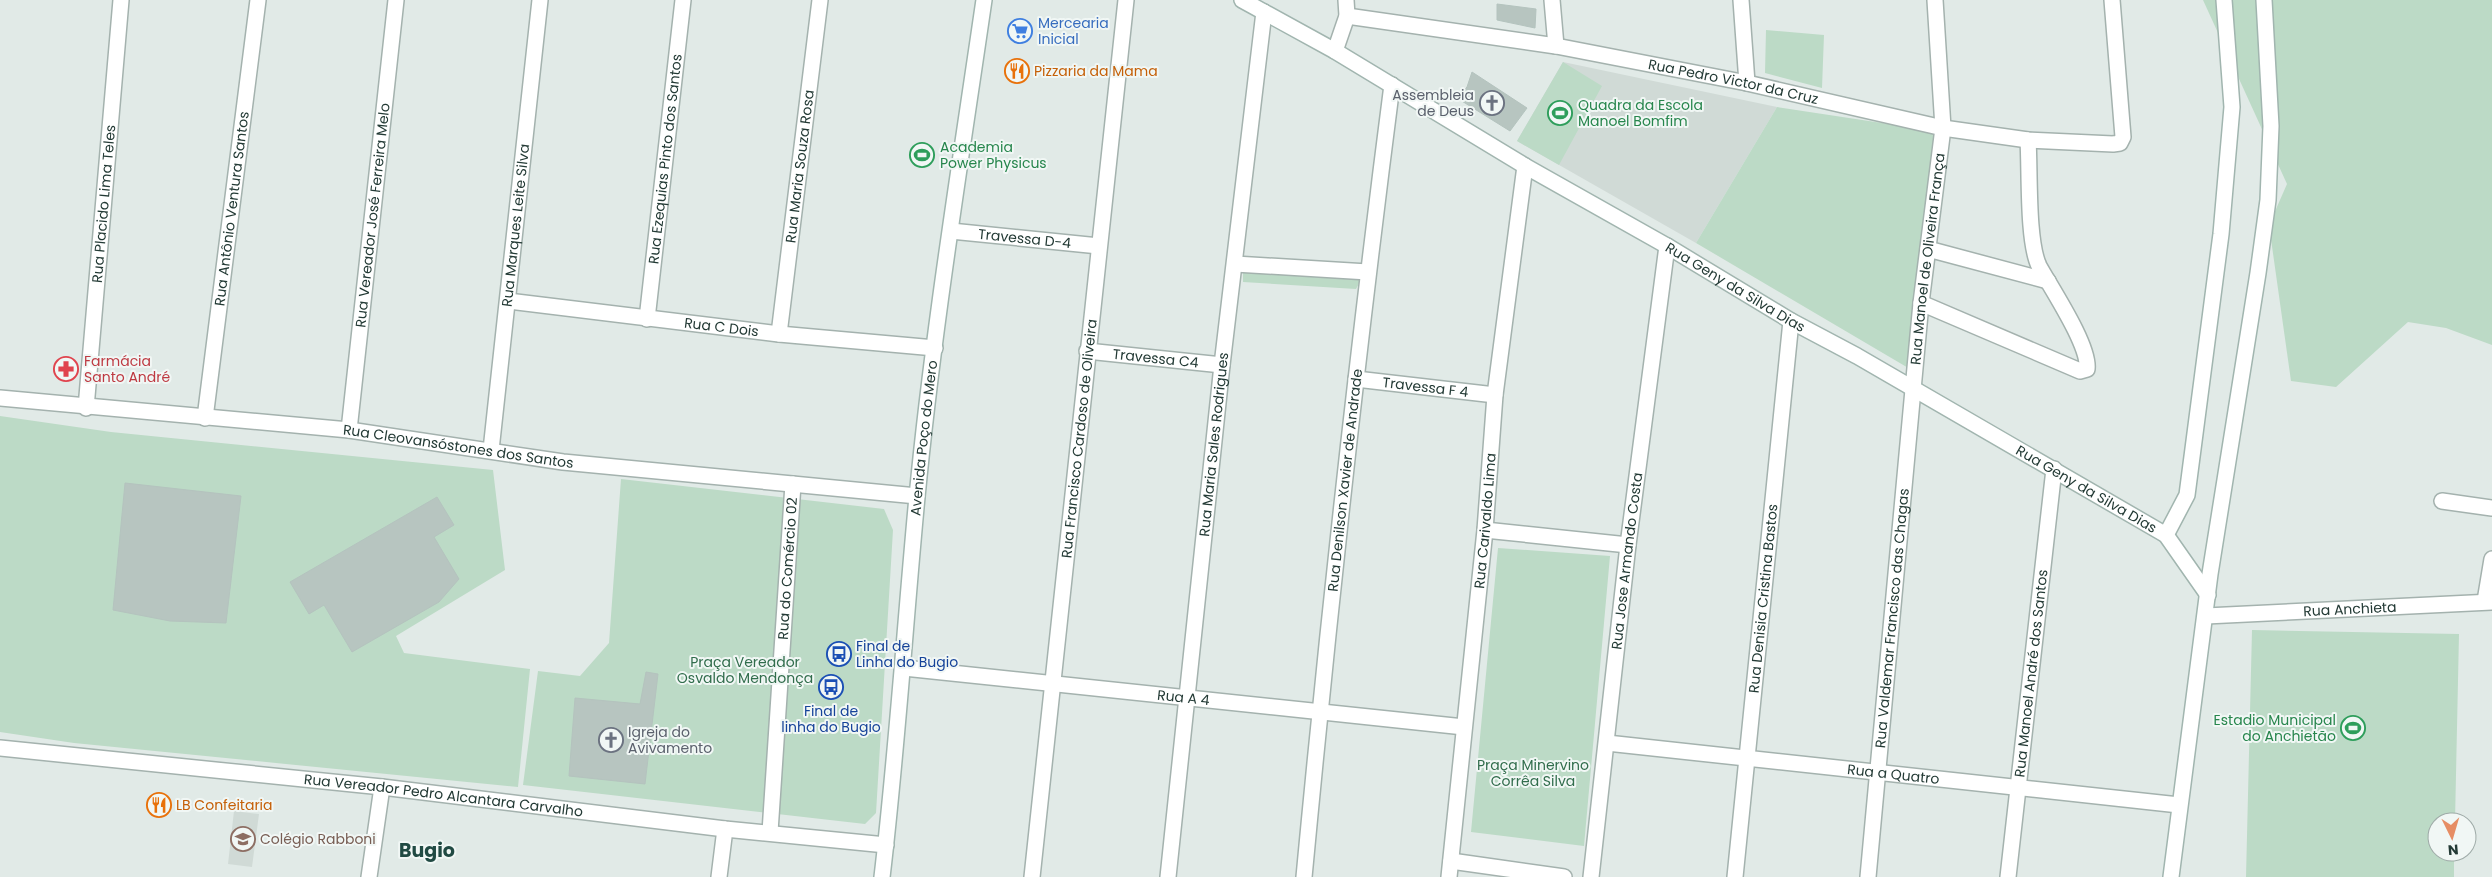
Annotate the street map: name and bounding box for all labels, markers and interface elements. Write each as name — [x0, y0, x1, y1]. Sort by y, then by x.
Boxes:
place label: Mercearia Inicial — [1038, 13, 1109, 49]
supermarket icon: Mercearia Inicial — [1007, 18, 1033, 44]
street label: Rua Ezequias Pinto dos Santos — [643, 53, 687, 265]
street label: Rua Pedro Victor da Cruz — [1646, 54, 1820, 109]
restaurant icon: Pizzaria da Mama — [1004, 58, 1030, 84]
place label: Pizzaria da Mama — [1034, 61, 1158, 81]
place label: Assembleia de Deus — [1392, 85, 1474, 121]
street label: Rua Maria Souza Rosa — [780, 89, 819, 244]
church icon: Assembleia de Deus — [1479, 90, 1505, 116]
place label: Quadra da Escola Manoel Bomfim — [1578, 95, 1703, 131]
sports icon: Quadra da Escola Manoel Bomfim — [1547, 100, 1573, 126]
street label: Rua Vereador José Ferreira Melo — [350, 102, 395, 329]
street label: Rua Antônio Ventura Santos — [209, 110, 254, 307]
street label: Rua Placido Lima Teles — [87, 124, 120, 284]
place label: Academia Power Physicus — [940, 137, 1047, 173]
sports icon: Academia Power Physicus — [909, 142, 935, 168]
street label: Rua Marques Leite Silva — [497, 143, 534, 308]
street label: Rua Manoel de Oliveira França — [1905, 152, 1950, 366]
street label: Travessa D-4 — [977, 224, 1072, 253]
street label: Rua Geny da Silva Dias — [1662, 237, 1809, 337]
street label: Rua C Dois — [683, 313, 760, 341]
street label: Rua Francisco Cardoso de Oliveira — [1056, 318, 1102, 559]
street label: Travessa C4 — [1112, 344, 1200, 373]
place label: Farmácia Santo André — [84, 351, 171, 387]
street label: Rua Maria Sales Rodrigues — [1194, 351, 1233, 537]
pharmacy icon: Farmácia Santo André — [53, 356, 79, 382]
street label: Avenida Poço do Mero — [905, 359, 942, 517]
street label: Rua Denilson Xavier de Andrade — [1323, 367, 1367, 592]
street label: Travessa F 4 — [1382, 372, 1470, 402]
street label: Rua Cleovansóstones dos Santos — [342, 420, 574, 473]
street label: Rua Geny da Silva Dias — [2012, 440, 2161, 538]
street label: Rua Carivaldo Lima — [1469, 452, 1501, 590]
street label: Rua Jose Armando Costa — [1606, 471, 1647, 651]
street label: Rua Valdemar Francisco das Chagas — [1870, 487, 1914, 749]
street label: Rua do Comércio 02 — [773, 497, 802, 640]
street label: Rua Denisia Cristina Bastos — [1744, 503, 1783, 694]
street label: Rua Manoel André dos Santos — [2009, 568, 2053, 778]
street label: Rua Anchieta — [2303, 597, 2397, 621]
place label: Final de Linha do Bugio — [856, 636, 958, 672]
bus stop icon: Final de Linha do Bugio — [826, 641, 852, 667]
park label: Praça Vereador Osvaldo Mendonça — [677, 652, 813, 688]
bus stop icon: Final de linha do Bugio — [818, 674, 844, 700]
street label: Rua A 4 — [1156, 685, 1211, 710]
place label: Final de linha do Bugio — [781, 701, 881, 737]
place label: Estadio Municipal do Anchietão — [2214, 710, 2336, 746]
sports icon: Estadio Municipal do Anchietão — [2340, 715, 2366, 741]
place label: Igreja do Avivamento — [628, 722, 712, 758]
church icon: Igreja do Avivamento — [598, 727, 624, 753]
park label: Praça Minervino Corrêa Silva — [1477, 755, 1589, 791]
street label: Rua a Quatro — [1846, 759, 1941, 789]
street label: Rua Vereador Pedro Alcantara Carvalho — [303, 769, 584, 822]
restaurant icon: LB Confeitaria — [146, 792, 172, 818]
place label: LB Confeitaria — [176, 795, 273, 815]
north arrow — [2427, 812, 2477, 862]
school or university icon: Colégio Rabboni — [230, 826, 256, 852]
place label: Colégio Rabboni — [260, 829, 376, 849]
district label: Bugio — [399, 837, 455, 864]
text: N — [2447, 840, 2459, 860]

